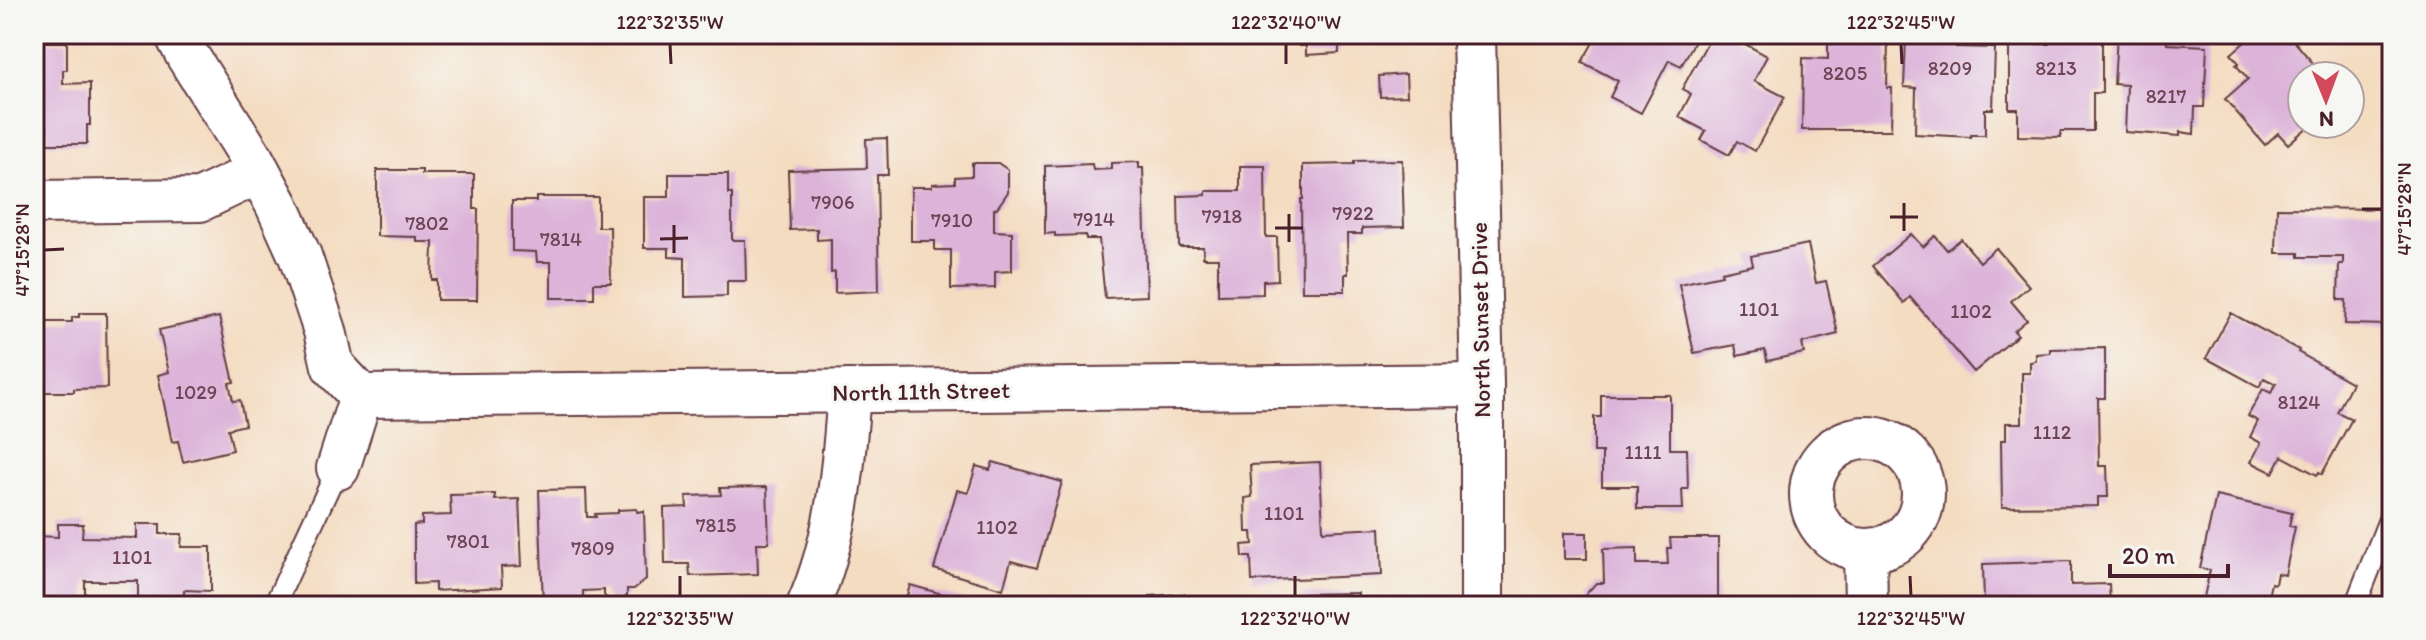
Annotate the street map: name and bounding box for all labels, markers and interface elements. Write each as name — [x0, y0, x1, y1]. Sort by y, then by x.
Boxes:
text: 122°32'35"W — [616, 10, 724, 34]
text: 122°32'40"W — [1231, 10, 1341, 34]
text: 122°32'45"W — [1847, 10, 1955, 34]
house number: 8209 — [1928, 56, 1972, 80]
house number: 8213 — [2035, 56, 2077, 80]
north arrow — [2286, 60, 2366, 140]
house number: 8205 — [1823, 61, 1867, 85]
house number: 8217 — [2146, 84, 2186, 108]
text: N — [2319, 106, 2334, 133]
text: 47°15'28"N — [2392, 162, 2416, 256]
house number: 7906 — [811, 190, 855, 214]
house number: 7922 — [1332, 201, 1374, 225]
text: 47°15'28"N — [10, 203, 34, 297]
house number: 7918 — [1202, 204, 1242, 228]
house number: 7914 — [1073, 207, 1115, 231]
house number: 7910 — [931, 208, 973, 232]
house number: 7802 — [405, 211, 449, 235]
street label: North Sunset Drive — [1464, 222, 1496, 418]
house number: 7814 — [540, 227, 582, 251]
house number: 1101 — [1739, 297, 1779, 321]
house number: 1102 — [1950, 299, 1992, 323]
street label: North 11th Street — [832, 375, 1010, 407]
house number: 1029 — [175, 380, 217, 404]
house number: 8124 — [2278, 390, 2320, 414]
house number: 1112 — [2033, 420, 2072, 444]
house number: 1111 — [1624, 440, 1662, 464]
house number: 1101 — [1264, 501, 1304, 525]
house number: 7815 — [696, 513, 736, 537]
house number: 1102 — [976, 515, 1018, 539]
scale bar — [2110, 528, 2228, 578]
house number: 7801 — [447, 529, 489, 553]
house number: 7809 — [571, 536, 615, 560]
text: 20 m — [2122, 541, 2175, 570]
house number: 1101 — [112, 545, 152, 569]
text: 122°32'35"W — [626, 606, 734, 630]
text: 122°32'40"W — [1240, 606, 1350, 630]
text: 122°32'45"W — [1857, 606, 1965, 630]

